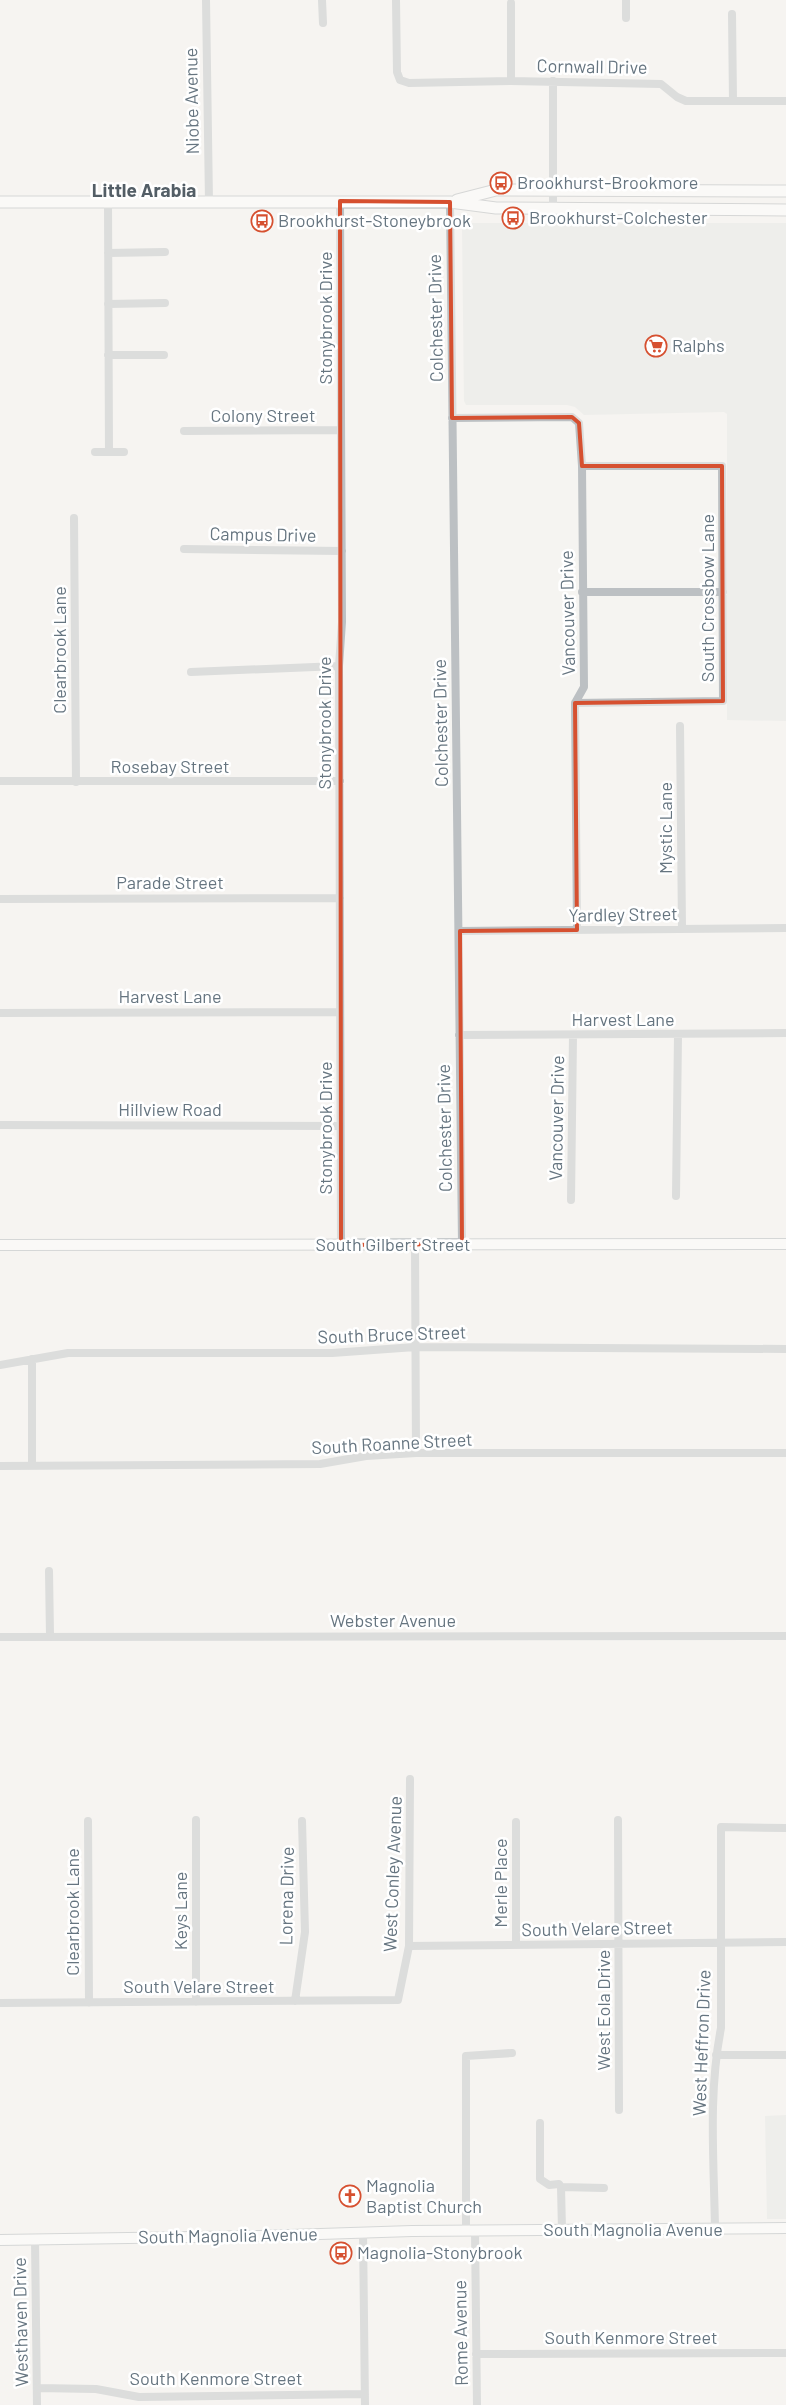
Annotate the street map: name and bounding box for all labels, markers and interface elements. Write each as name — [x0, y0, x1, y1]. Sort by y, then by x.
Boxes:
street label: Niobe Avenue — [179, 47, 203, 155]
street label: Cornwall Drive — [536, 54, 648, 78]
bus stop icon: Brookhurst-Brookmore — [489, 171, 513, 195]
place label: Brookhurst-Brookmore — [517, 171, 698, 193]
district label: Little Arabia — [92, 178, 196, 201]
bus stop icon: Brookhurst-Colchester — [501, 206, 525, 230]
place label: Brookhurst-Colchester — [529, 206, 708, 228]
bus stop icon: Brookhurst-Stoneybrook — [250, 209, 274, 233]
place label: Brookhurst-Stoneybrook — [278, 209, 471, 231]
street label: Stonybrook Drive — [314, 251, 336, 385]
street label: Colchester Drive — [423, 254, 447, 382]
supermarket icon: Ralphs — [644, 334, 668, 358]
place label: Ralphs — [672, 334, 725, 356]
street label: Colony Street — [210, 404, 316, 426]
street label: South Crossbow Lane — [696, 514, 718, 682]
street label: Campus Drive — [209, 522, 317, 546]
street label: Vancouver Drive — [555, 550, 579, 676]
street label: Clearbrook Lane — [48, 586, 70, 714]
street label: Stonybrook Drive — [313, 656, 335, 790]
street label: Colchester Drive — [428, 659, 452, 787]
street label: Rosebay Street — [111, 755, 229, 777]
street label: Mystic Lane — [654, 782, 676, 874]
street label: Parade Street — [116, 871, 224, 893]
street label: Yardley Street — [568, 902, 678, 926]
street label: Harvest Lane — [118, 985, 222, 1007]
street label: Harvest Lane — [571, 1008, 675, 1030]
street label: Vancouver Drive — [544, 1055, 568, 1181]
street label: Stonybrook Drive — [314, 1061, 336, 1195]
street label: Colchester Drive — [432, 1064, 456, 1192]
street label: Hillview Road — [118, 1098, 222, 1120]
street label: South Gilbert Street — [316, 1233, 471, 1255]
street label: South Bruce Street — [317, 1320, 467, 1348]
street label: South Roanne Street — [311, 1428, 473, 1458]
street label: Webster Avenue — [330, 1609, 456, 1631]
street label: West Conley Avenue — [378, 1796, 406, 1952]
street label: Merle Place — [489, 1838, 511, 1928]
street label: Lorena Drive — [274, 1846, 298, 1946]
street label: Clearbrook Lane — [61, 1848, 83, 1976]
street label: Keys Lane — [169, 1872, 191, 1950]
street label: South Velare Street — [521, 1916, 673, 1940]
street label: West Eola Drive — [592, 1950, 614, 2070]
street label: West Heffron Drive — [687, 1969, 715, 2117]
street label: South Velare Street — [123, 1975, 275, 1997]
place label: Magnolia Baptist Church — [366, 2174, 482, 2217]
church icon: Magnolia Baptist Church — [338, 2184, 362, 2208]
street label: South Magnolia Avenue — [543, 2218, 723, 2240]
street label: South Magnolia Avenue — [138, 2222, 318, 2248]
bus stop icon: Magnolia-Stonybrook — [329, 2241, 353, 2265]
place label: Magnolia-Stonybrook — [357, 2241, 522, 2263]
street label: Westhaven Drive — [8, 2257, 32, 2387]
street label: Rome Avenue — [448, 2280, 472, 2386]
street label: South Kenmore Street — [544, 2326, 718, 2348]
street label: South Kenmore Street — [129, 2367, 303, 2389]

